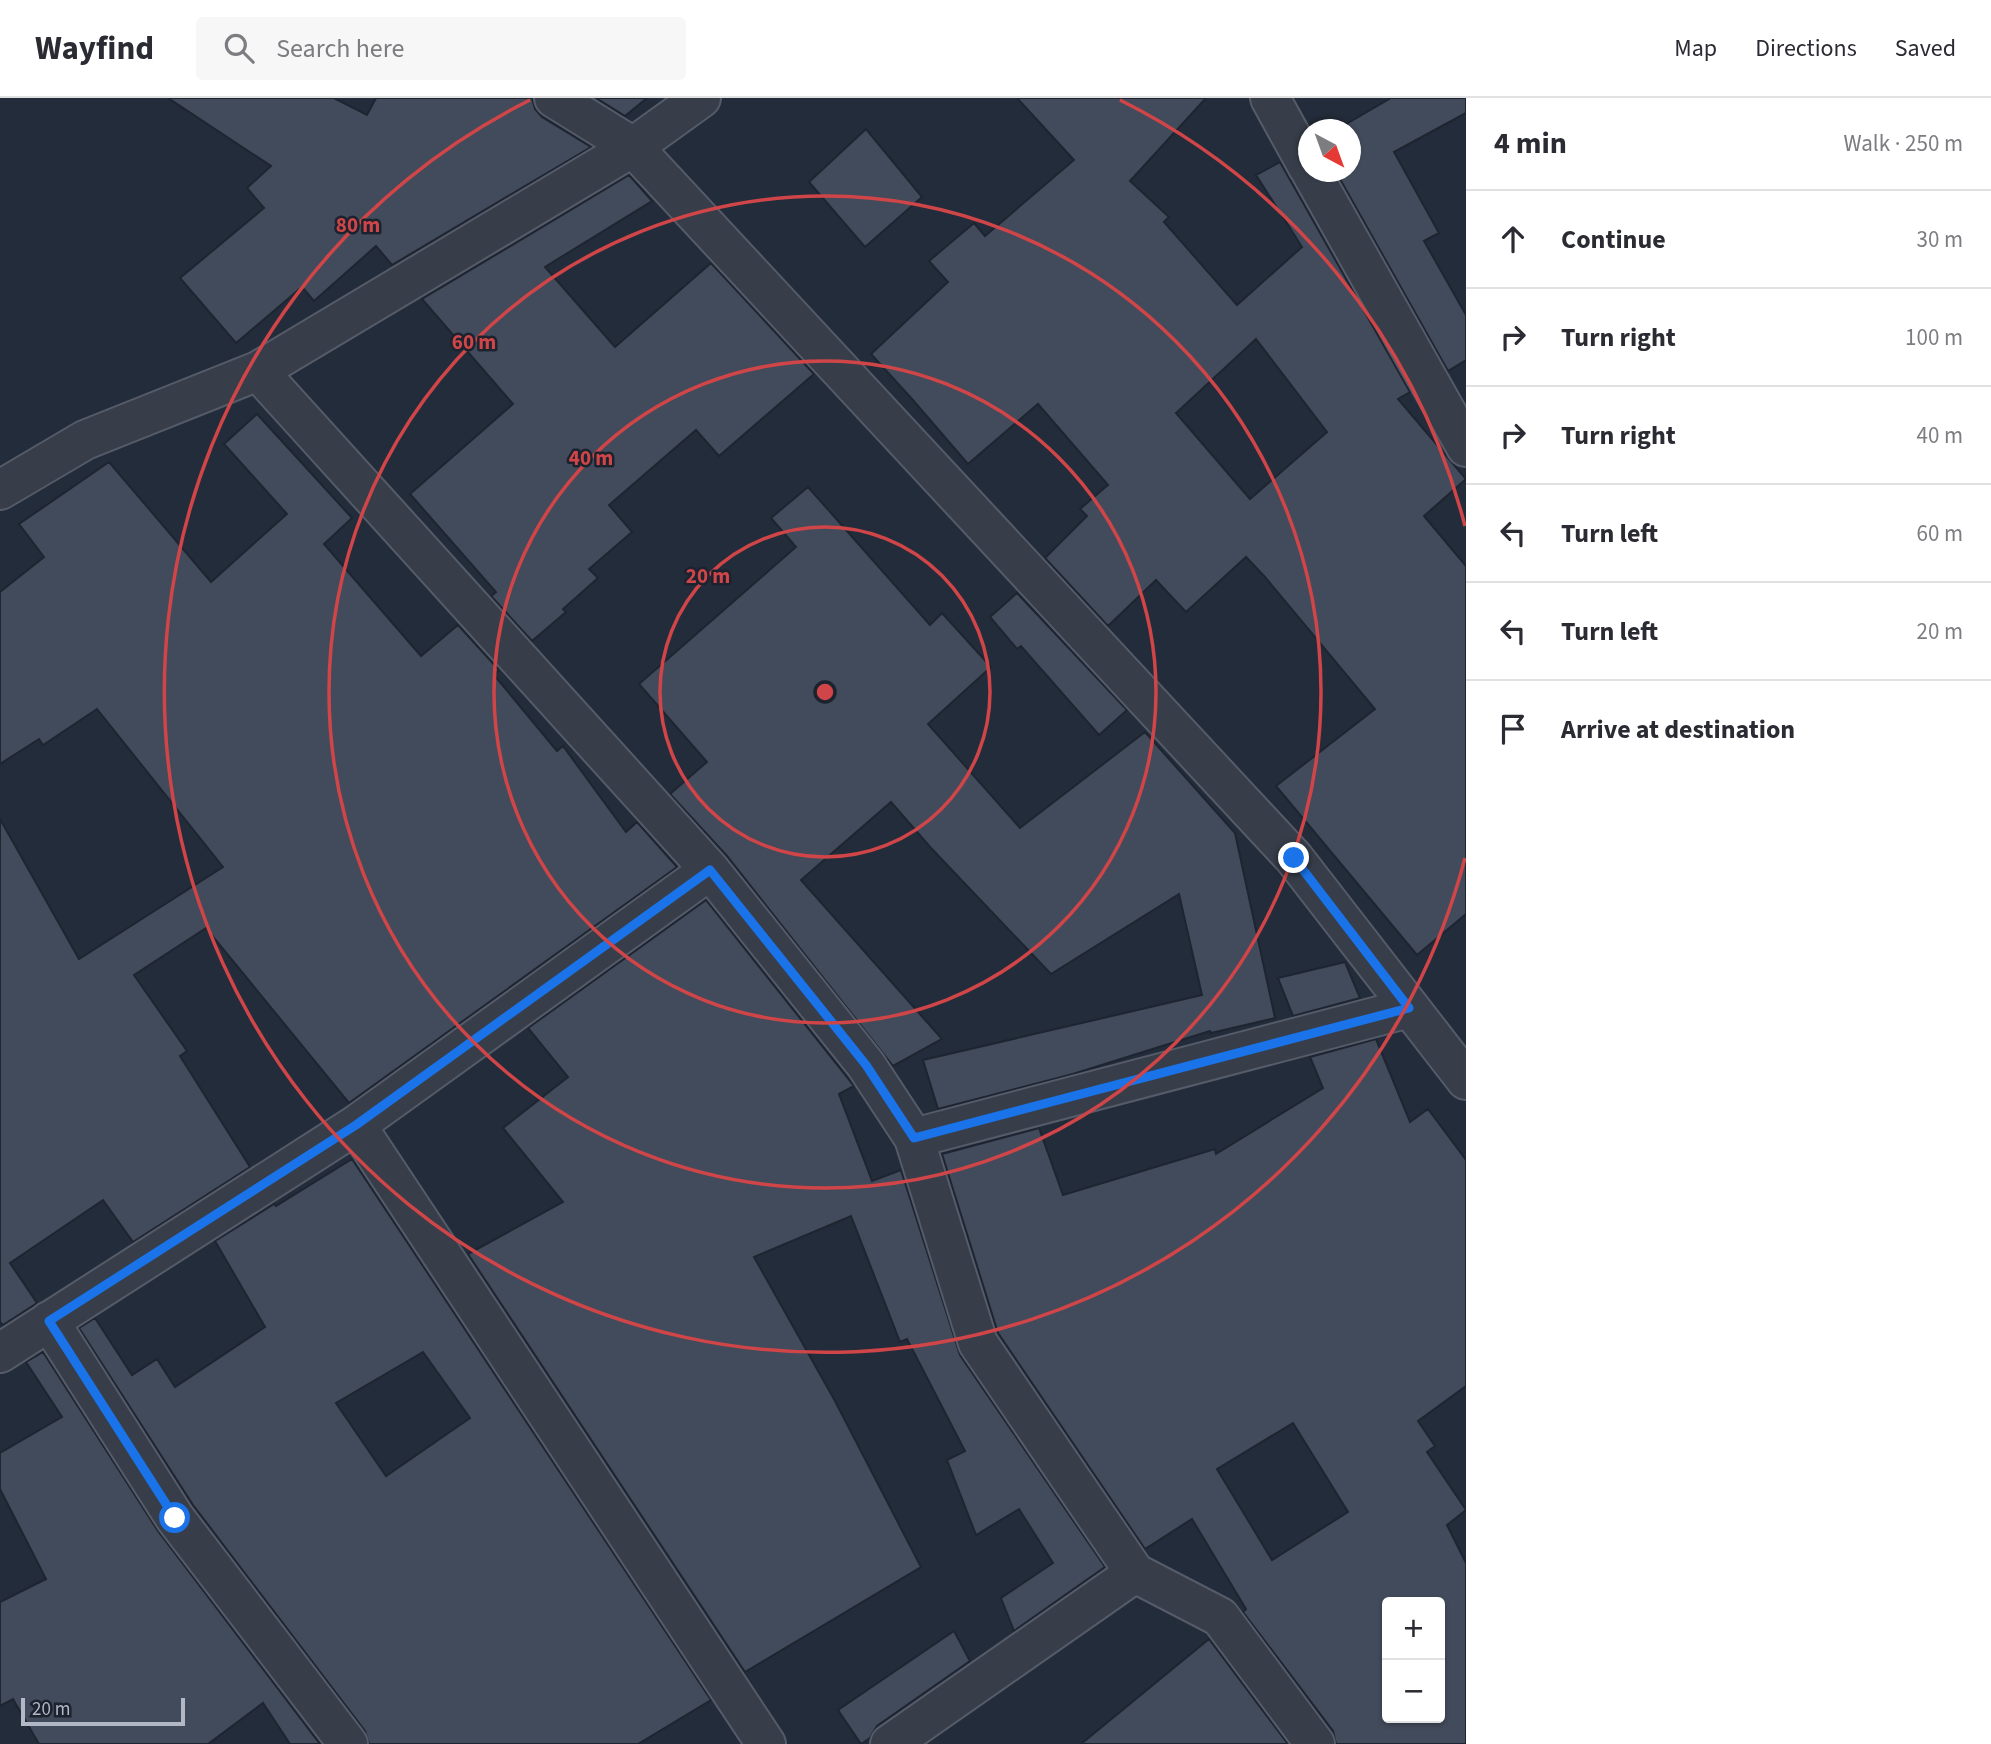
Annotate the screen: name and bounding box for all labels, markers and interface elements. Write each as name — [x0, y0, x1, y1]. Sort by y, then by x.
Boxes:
search box — [196, 17, 686, 80]
text: Wayfind — [35, 25, 154, 72]
icon: search — [220, 29, 258, 67]
text: Search here — [276, 30, 404, 67]
text: Map — [1674, 31, 1717, 66]
text: Directions — [1755, 31, 1857, 66]
text: Saved — [1895, 31, 1956, 66]
north arrow — [1298, 119, 1361, 182]
text: 4 min — [1494, 122, 1567, 165]
text: Walk · 250 m — [1844, 127, 1963, 160]
text: 80 m — [336, 210, 380, 240]
icon: ahead — [1494, 220, 1532, 258]
text: Continue — [1561, 221, 1666, 258]
text: 30 m — [1916, 223, 1963, 256]
icon: right — [1494, 318, 1532, 356]
text: Turn right — [1561, 319, 1676, 356]
text: 100 m — [1905, 321, 1963, 354]
text: 60 m — [452, 327, 496, 357]
icon: right — [1494, 416, 1532, 454]
text: Turn right — [1561, 417, 1676, 454]
text: 40 m — [1916, 419, 1963, 452]
text: 40 m — [569, 443, 613, 473]
icon: left — [1494, 514, 1532, 552]
text: Turn left — [1561, 515, 1658, 552]
text: 60 m — [1916, 517, 1963, 550]
text: 20 m — [686, 561, 730, 591]
icon: left — [1494, 612, 1532, 650]
text: Turn left — [1561, 613, 1658, 650]
text: 20 m — [1916, 615, 1963, 648]
centre of rings — [813, 680, 837, 704]
icon: arrive — [1494, 710, 1532, 748]
text: Arrive at destination — [1561, 711, 1795, 748]
route end — [1278, 842, 1309, 873]
route start — [159, 1502, 190, 1533]
map controls — [1382, 1597, 1445, 1723]
button: + — [1382, 1597, 1445, 1660]
button: − — [1382, 1660, 1445, 1723]
scale bar — [21, 1695, 186, 1727]
text: 20 m — [32, 1696, 70, 1723]

